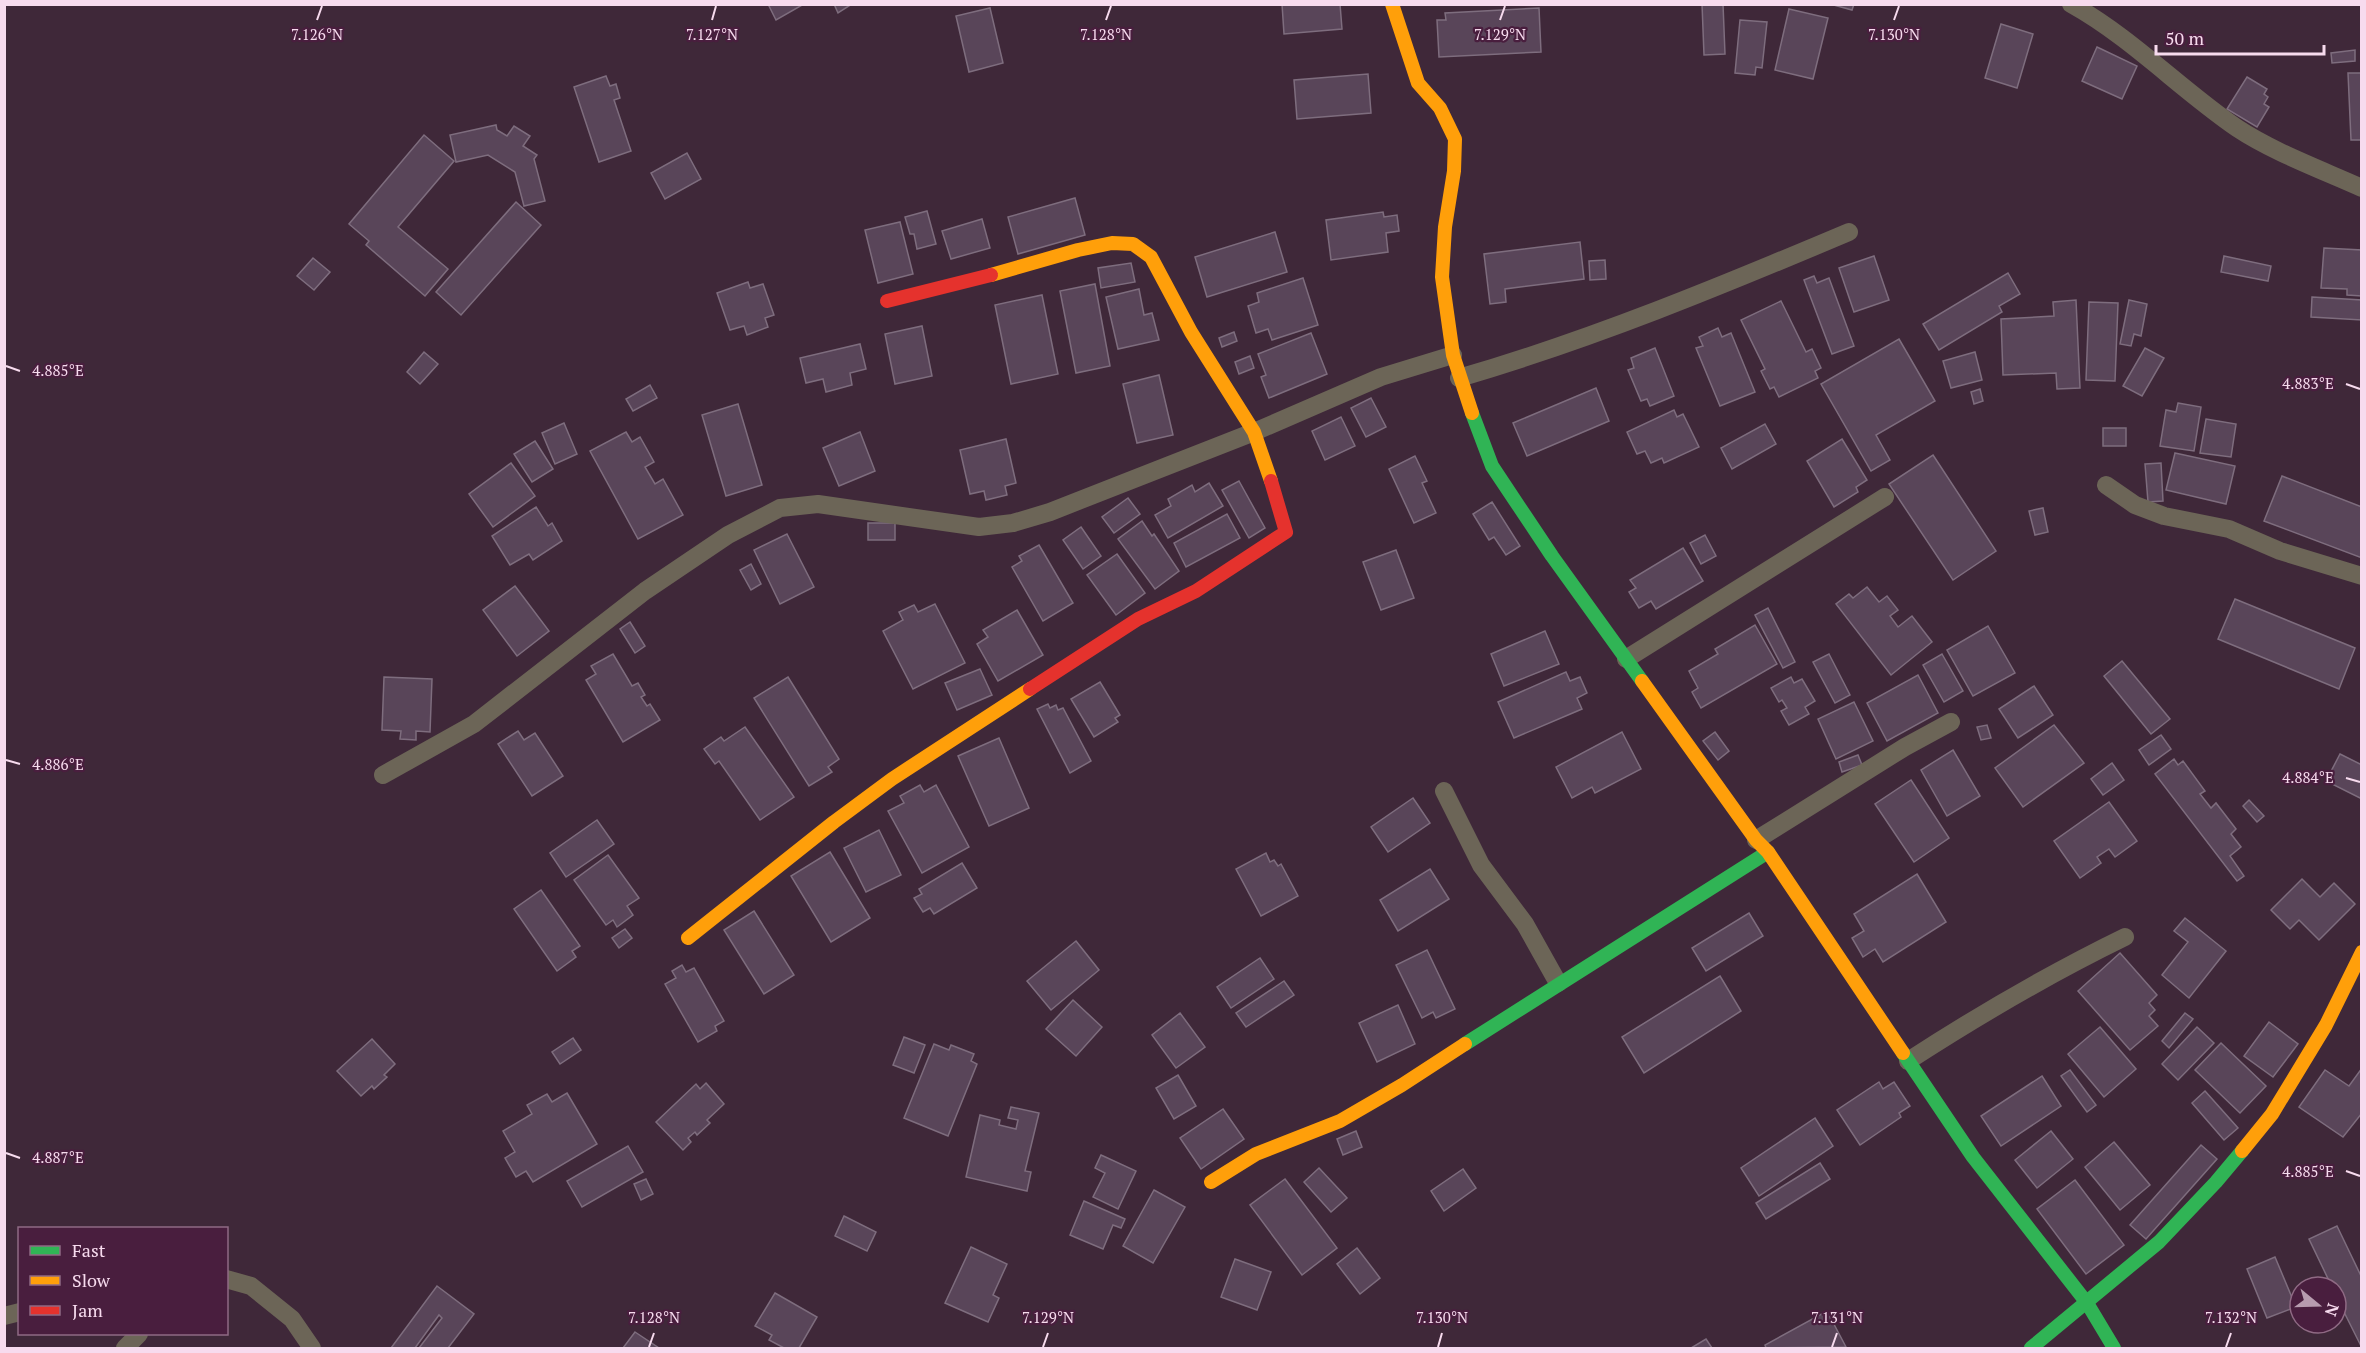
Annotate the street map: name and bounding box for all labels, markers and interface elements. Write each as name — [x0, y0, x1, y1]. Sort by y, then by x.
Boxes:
scale bar — [2156, 18, 2324, 56]
text: 7.126°N — [291, 24, 343, 44]
text: 7.127°N — [686, 24, 738, 44]
text: 7.128°N — [1080, 24, 1132, 44]
text: 7.129°N — [1474, 24, 1526, 44]
text: 7.130°N — [1868, 24, 1920, 44]
text: 50 m — [2165, 26, 2205, 50]
text: 4.885°E — [32, 360, 84, 380]
text: 4.883°E — [2282, 373, 2334, 393]
text: 4.886°E — [32, 754, 84, 774]
text: 4.884°E — [2282, 767, 2334, 787]
text: 4.887°E — [32, 1147, 84, 1167]
text: 4.885°E — [2282, 1161, 2334, 1181]
legend — [18, 1227, 228, 1335]
text: Fast — [72, 1238, 106, 1262]
text: Slow — [72, 1268, 111, 1292]
north arrow — [2288, 1275, 2348, 1335]
text: Jam — [72, 1298, 103, 1322]
text: N — [2320, 1301, 2345, 1319]
text: 7.128°N — [628, 1307, 680, 1327]
text: 7.129°N — [1022, 1307, 1074, 1327]
text: 7.130°N — [1416, 1307, 1468, 1327]
text: 7.131°N — [1811, 1307, 1863, 1327]
text: 7.132°N — [2205, 1307, 2257, 1327]

